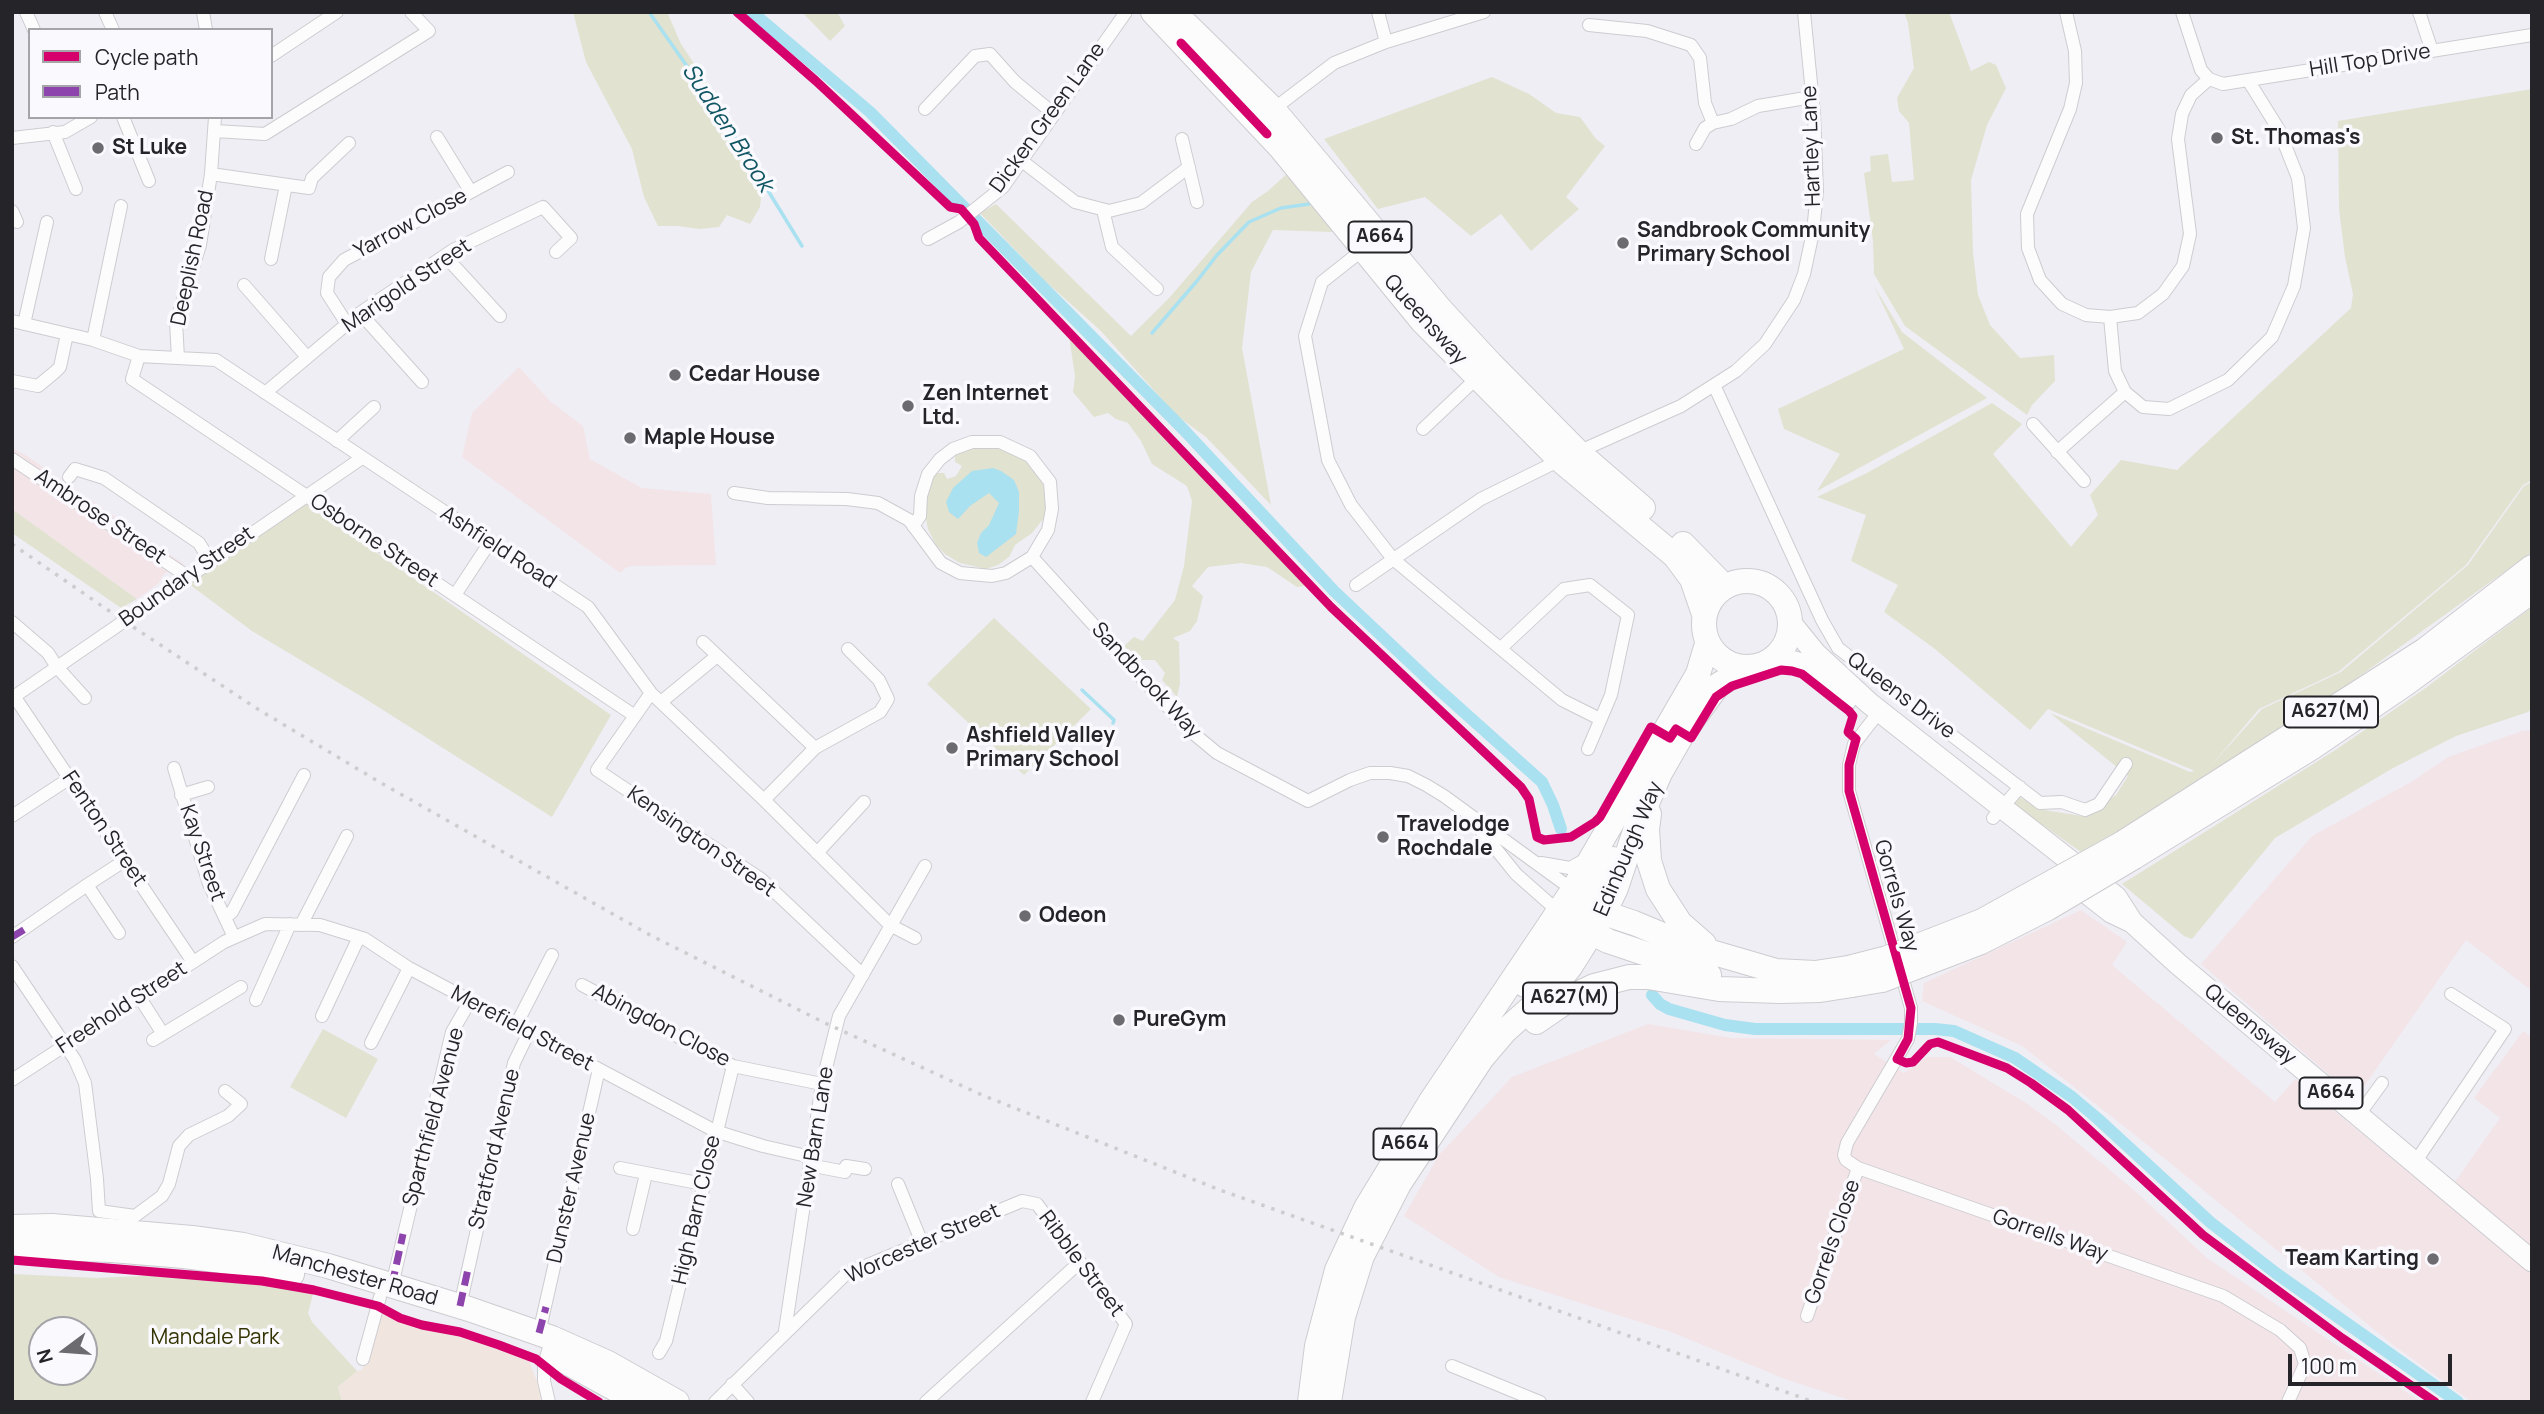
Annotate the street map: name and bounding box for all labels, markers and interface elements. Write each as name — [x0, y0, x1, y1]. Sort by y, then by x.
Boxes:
legend — [28, 28, 273, 119]
street label: Dicken Green Lane — [985, 38, 1111, 198]
street label: Hill Top Drive — [2308, 39, 2432, 83]
text: Cycle path — [95, 43, 198, 71]
water label: Sudden Brook — [675, 59, 779, 197]
text: Path — [95, 78, 140, 106]
street label: Hartley Lane — [1797, 85, 1827, 207]
place label: St. Thomas's — [2231, 125, 2360, 151]
marker: St. Thomas's — [2209, 130, 2225, 146]
place label: St Luke — [112, 135, 187, 161]
marker: St Luke — [90, 140, 106, 156]
street label: Yarrow Close — [350, 184, 472, 264]
street label: Deeplish Road — [166, 188, 220, 328]
place label: Sandbrook Community Primary School — [1637, 218, 1870, 268]
road number: A664 — [1348, 221, 1412, 252]
street label: Marigold Street — [338, 234, 476, 338]
marker: Sandbrook Community Primary School — [1615, 235, 1631, 251]
street label: Queensway — [1378, 270, 1472, 370]
place label: Cedar House — [689, 362, 820, 388]
marker: Cedar House — [667, 367, 683, 383]
place label: Zen Internet Ltd. — [922, 381, 1049, 431]
marker: Zen Internet Ltd. — [900, 398, 916, 414]
place label: Maple House — [644, 425, 775, 451]
marker: Maple House — [622, 430, 638, 446]
street label: Ambrose Street — [30, 464, 170, 570]
street label: Osborne Street — [305, 489, 443, 593]
street label: Ashfield Road — [435, 501, 561, 595]
street label: Boundary Street — [115, 521, 259, 633]
street label: Sandbrook Way — [1086, 618, 1206, 744]
street label: Queens Drive — [1842, 647, 1960, 745]
road number: A627(M) — [2284, 696, 2378, 727]
place label: Ashfield Valley Primary School — [966, 723, 1120, 773]
marker: Ashfield Valley Primary School — [944, 740, 960, 756]
street label: Fenton Street — [56, 767, 152, 891]
street label: Edinburgh Way — [1589, 778, 1669, 920]
street label: Kensington Street — [622, 781, 780, 903]
street label: Kay Street — [174, 801, 230, 905]
place label: Travelodge Rochdale — [1397, 812, 1510, 862]
marker: Travelodge Rochdale — [1375, 829, 1391, 845]
street label: Gorrels Way — [1868, 837, 1924, 955]
place label: Odeon — [1039, 903, 1106, 929]
marker: Odeon — [1017, 908, 1033, 924]
street label: Freehold Street — [52, 956, 192, 1060]
street label: Abingdon Close — [588, 979, 734, 1073]
street label: Queensway — [2199, 979, 2301, 1071]
street label: Merefield Street — [446, 981, 598, 1077]
road number: A627(M) — [1523, 982, 1617, 1014]
place label: PureGym — [1133, 1007, 1226, 1033]
marker: PureGym — [1111, 1012, 1127, 1028]
street label: Sparthfield Avenue — [398, 1025, 470, 1209]
street label: New Barn Lane — [792, 1065, 840, 1209]
street label: Stratford Avenue — [464, 1066, 526, 1232]
road number: A664 — [2300, 1078, 2362, 1108]
street label: Dunster Avenue — [542, 1110, 602, 1266]
road number: A664 — [1374, 1128, 1436, 1160]
street label: High Barn Close — [668, 1133, 726, 1287]
street label: Gorrels Close — [1800, 1176, 1866, 1308]
street label: Worcester Street — [842, 1199, 1004, 1289]
street label: Gorrells Way — [1989, 1205, 2111, 1267]
street label: Ribble Street — [1033, 1206, 1129, 1322]
street label: Manchester Road — [269, 1240, 441, 1312]
place label: Team Karting — [2285, 1246, 2419, 1272]
marker: Team Karting — [2425, 1251, 2441, 1267]
north arrow — [28, 1316, 98, 1386]
park label: Mandale Park — [150, 1325, 280, 1351]
scale bar — [2292, 1340, 2456, 1384]
text: N — [30, 1346, 59, 1366]
text: 100 m — [2301, 1352, 2357, 1380]

